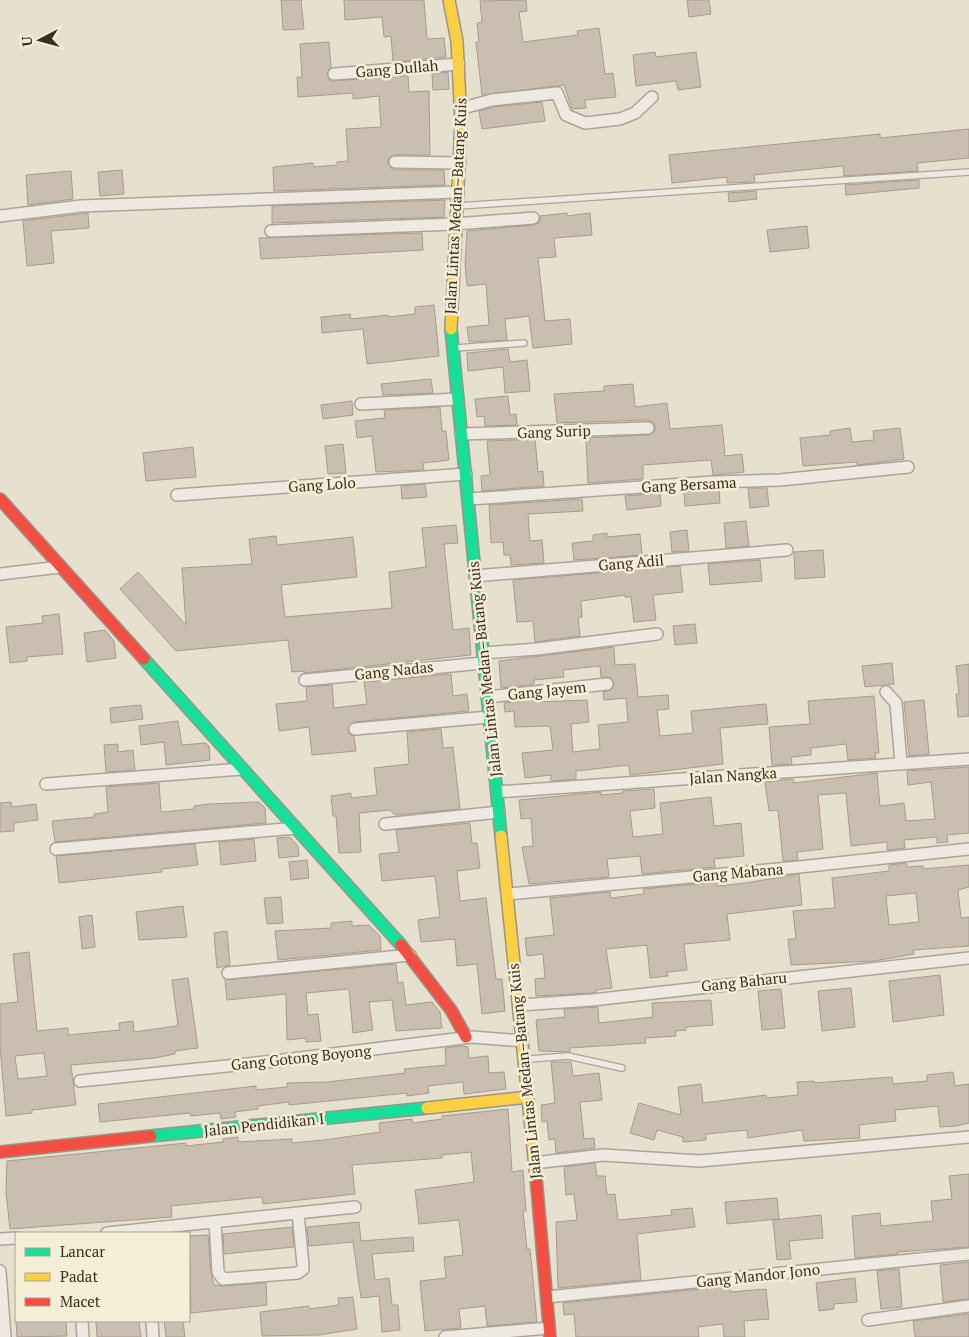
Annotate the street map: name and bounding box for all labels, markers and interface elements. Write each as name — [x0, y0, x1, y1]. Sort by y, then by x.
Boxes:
north arrow — [15, 15, 65, 65]
text: U — [17, 35, 37, 47]
street label: Gang Dullah — [355, 54, 439, 82]
street label: Jalan Lintas Medan–Batang Kuis — [439, 97, 471, 315]
street label: Gang Surip — [517, 420, 591, 442]
street label: Gang Bersama — [641, 471, 738, 496]
street label: Gang Lolo — [287, 472, 356, 496]
street label: Gang Adil — [597, 549, 664, 575]
street label: Jalan Lintas Medan–Batang Kuis — [463, 560, 505, 778]
street label: Gang Nadas — [353, 656, 434, 684]
street label: Gang Jayem — [507, 676, 587, 704]
street label: Jalan Nangka — [688, 762, 778, 788]
street label: Gang Mabana — [692, 858, 785, 886]
street label: Jalan Lintas Medan–Batang Kuis — [503, 962, 545, 1180]
street label: Gang Baharu — [700, 967, 788, 995]
street label: Gang Gotong Boyong — [230, 1040, 373, 1074]
street label: Jalan Pendidikan I — [203, 1108, 325, 1140]
legend — [15, 1232, 190, 1322]
text: Lancar — [60, 1241, 105, 1261]
street label: Gang Mandor Jono — [695, 1259, 821, 1291]
text: Padat — [60, 1266, 98, 1286]
text: Macet — [60, 1291, 101, 1311]

